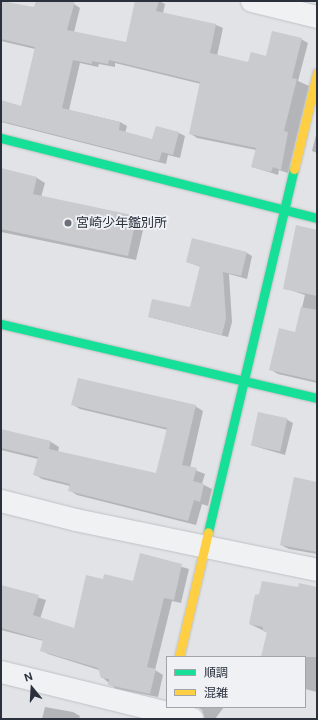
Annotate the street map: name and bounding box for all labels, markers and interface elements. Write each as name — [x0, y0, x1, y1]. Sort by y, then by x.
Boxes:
place label: 宮崎少年鑑別所 — [76, 215, 167, 231]
marker: 宮崎少年鑑別所 — [63, 218, 73, 228]
legend — [166, 656, 306, 708]
text: 順調 — [204, 665, 228, 681]
north arrow — [12, 668, 52, 708]
text: N — [22, 669, 34, 684]
text: 混雑 — [204, 685, 228, 701]

